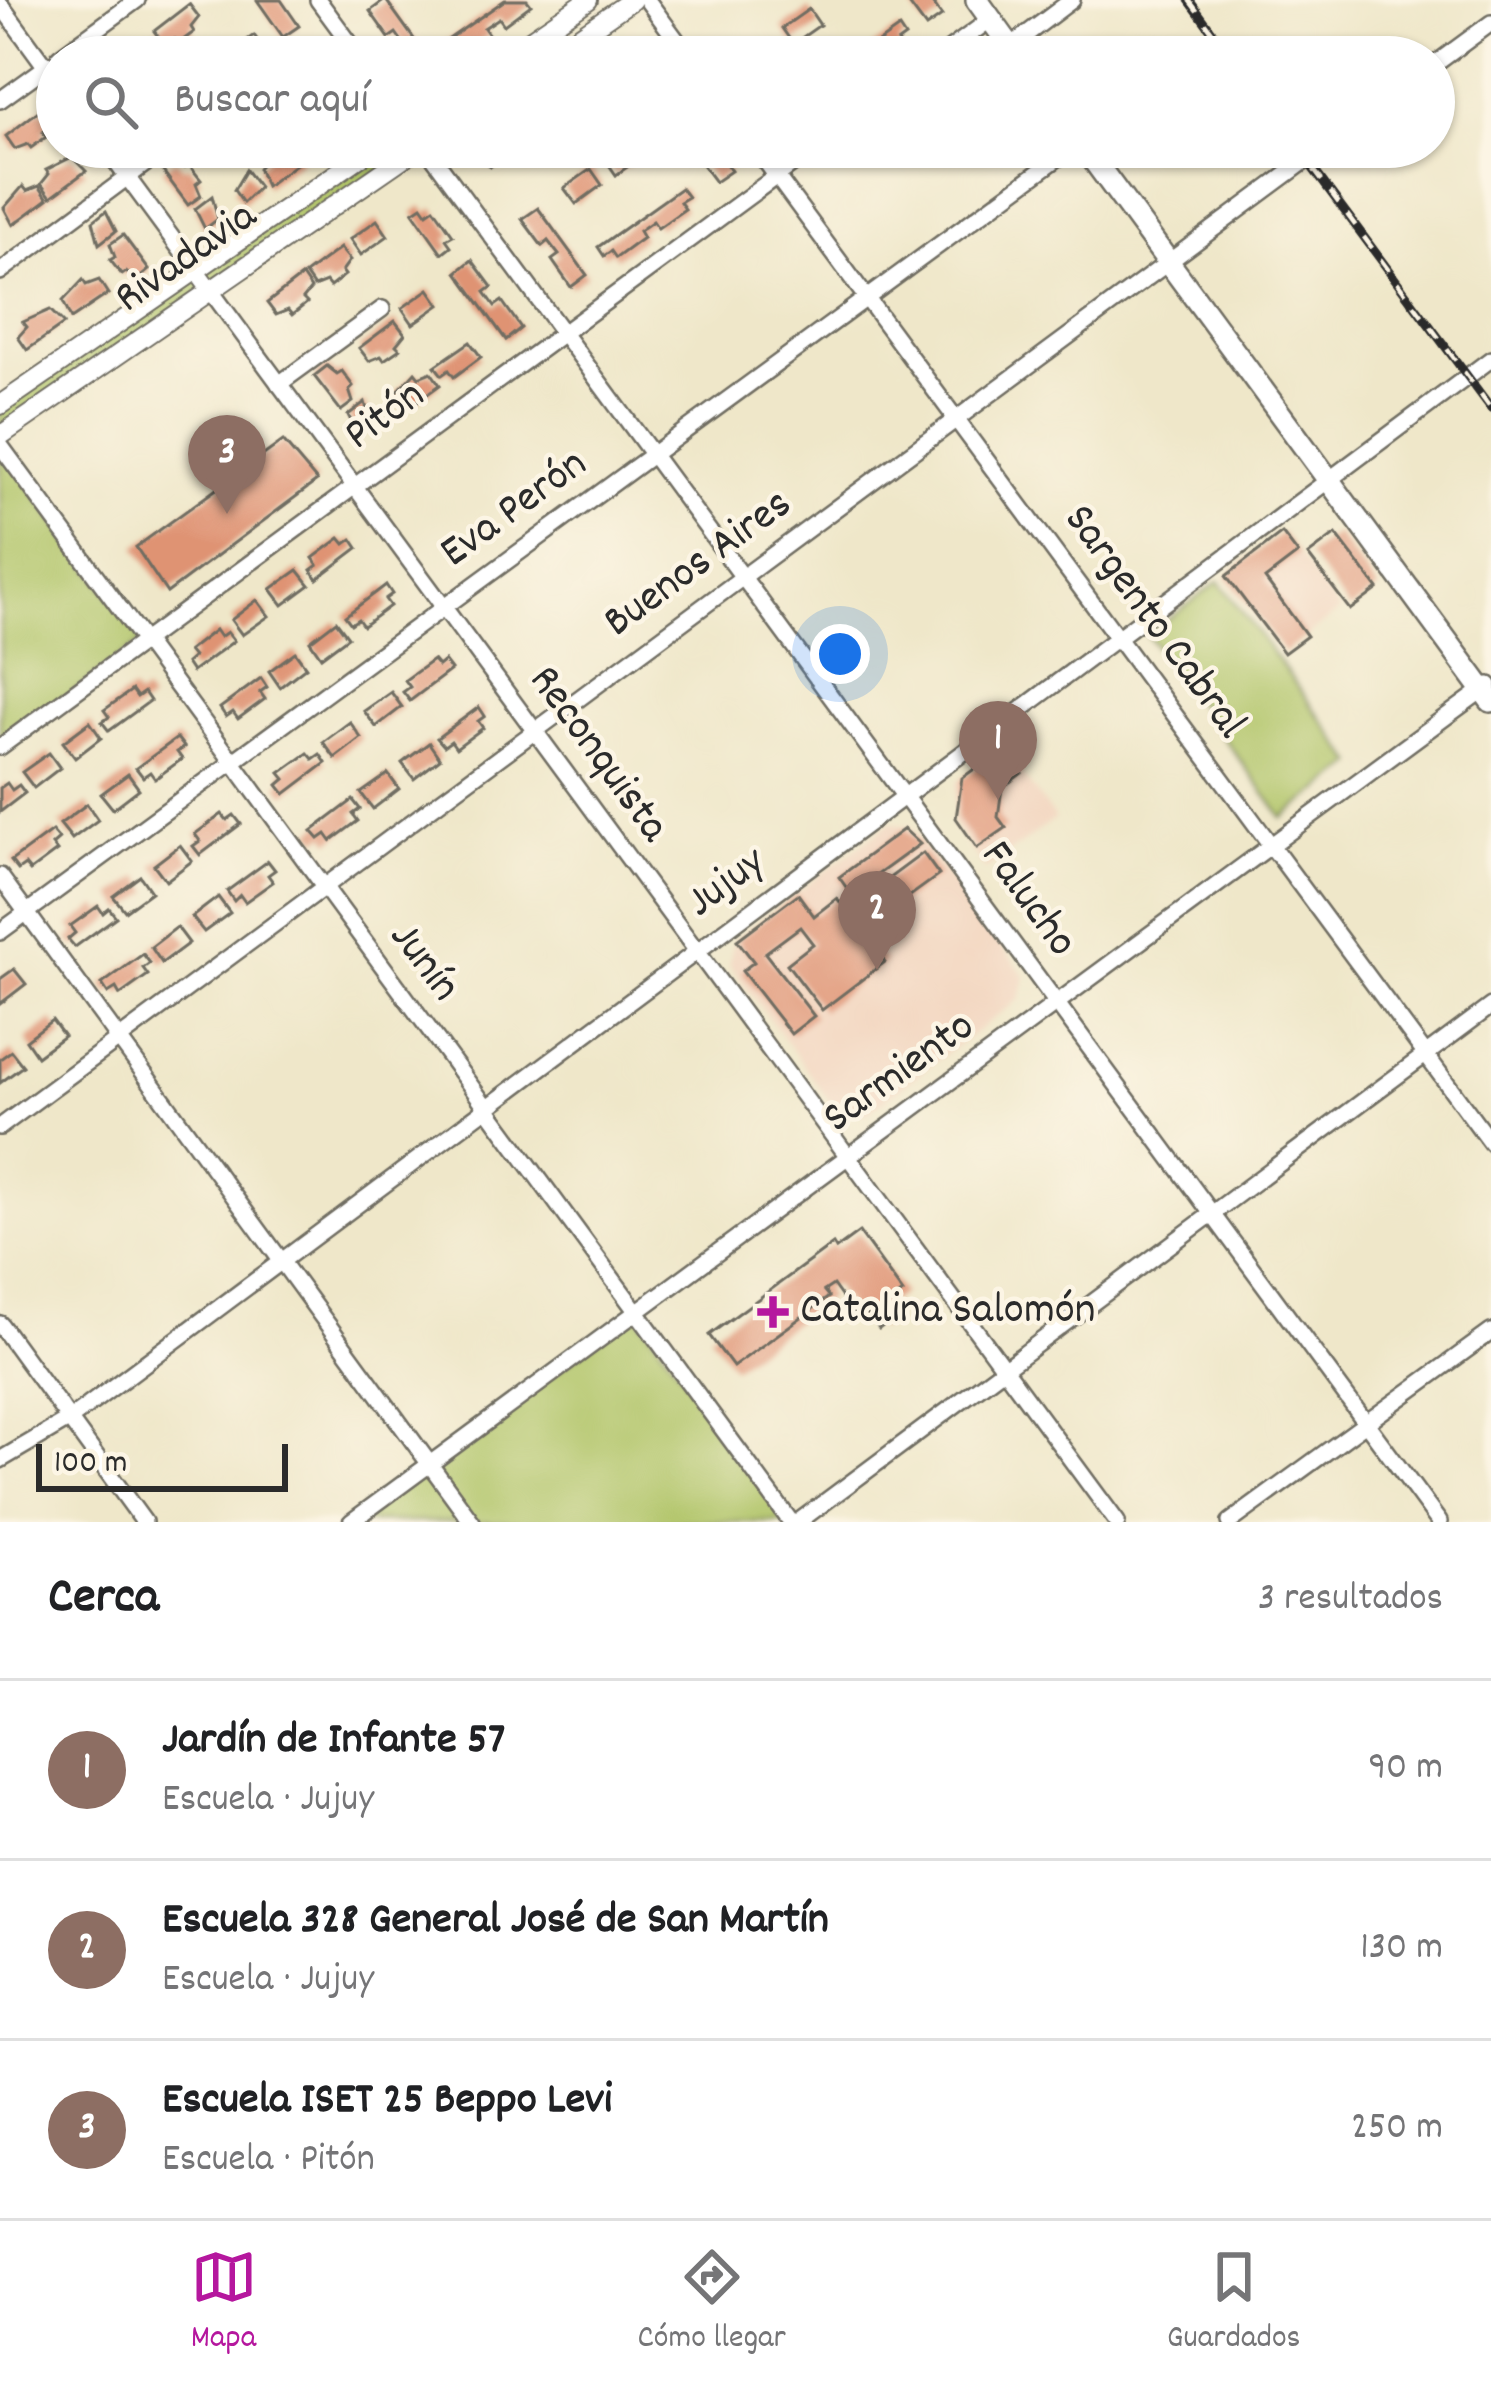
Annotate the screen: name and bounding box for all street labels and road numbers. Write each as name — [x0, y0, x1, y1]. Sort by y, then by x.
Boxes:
street label: Rivadavia — [103, 186, 272, 331]
street label: Pitón — [332, 366, 440, 468]
street label: Eva Perón — [428, 435, 602, 585]
street label: Buenos Aires — [592, 475, 806, 655]
street label: Sargento Cabral — [1046, 492, 1260, 754]
street label: Reconquista — [511, 653, 684, 857]
street label: Falucho — [963, 829, 1091, 971]
street label: Jujuy — [674, 832, 781, 935]
street label: Junín — [372, 910, 474, 1016]
street label: Sarmiento — [811, 997, 989, 1151]

